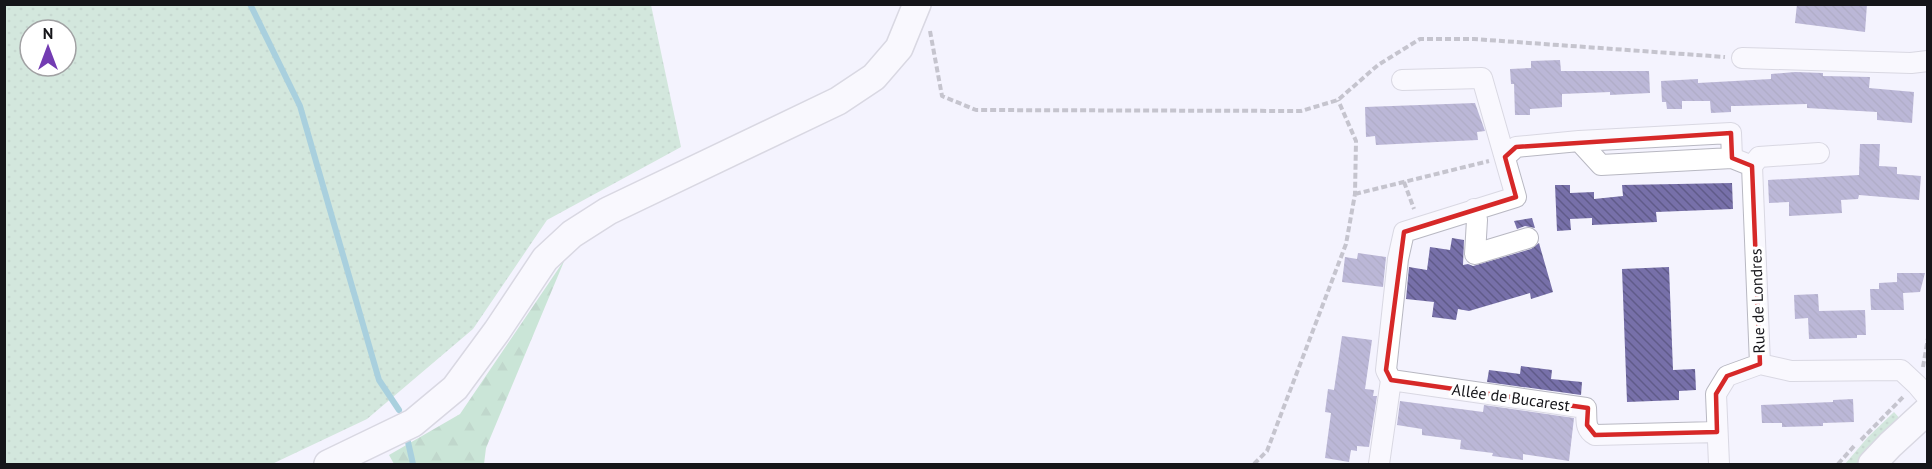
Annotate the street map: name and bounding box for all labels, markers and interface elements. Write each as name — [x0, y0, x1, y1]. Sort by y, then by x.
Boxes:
north arrow — [18, 18, 78, 78]
text: N — [43, 23, 53, 43]
street label: Rue de Londres — [1745, 248, 1769, 354]
street label: Allée de Bucarest — [1451, 379, 1572, 415]

